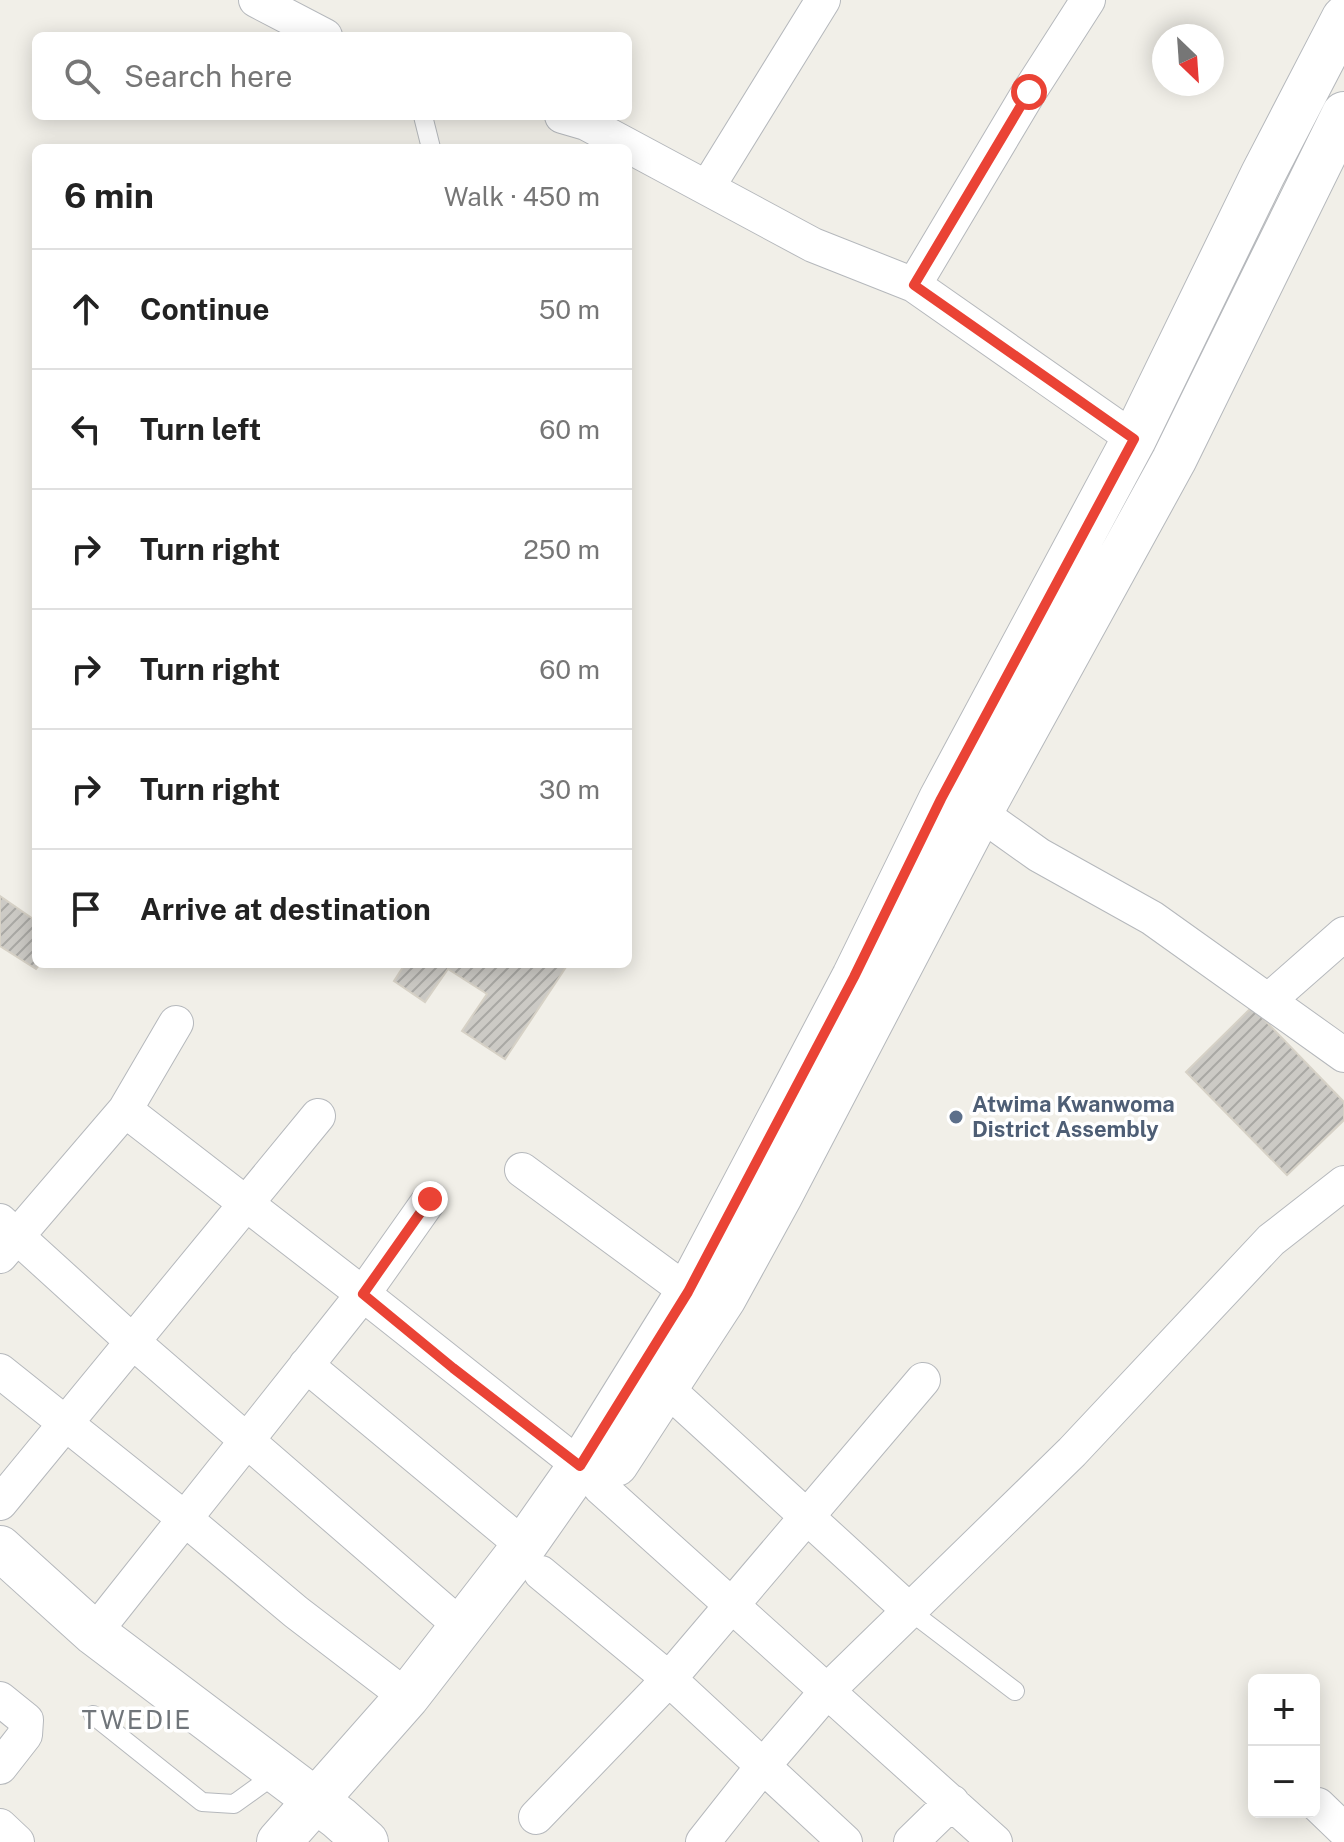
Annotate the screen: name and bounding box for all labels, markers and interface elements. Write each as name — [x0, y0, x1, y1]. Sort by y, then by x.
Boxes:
north arrow — [1152, 24, 1224, 96]
search box — [32, 32, 632, 120]
icon: search — [60, 54, 104, 98]
text: Search here — [124, 58, 292, 94]
route start — [1011, 74, 1047, 110]
text: 6 min — [64, 176, 154, 216]
text: Walk · 450 m — [444, 181, 600, 212]
icon: ahead — [64, 287, 108, 331]
text: Continue — [140, 291, 270, 327]
text: 50 m — [539, 294, 600, 325]
icon: left — [64, 407, 108, 451]
text: Turn left — [140, 411, 261, 447]
text: 60 m — [539, 414, 600, 445]
icon: right — [64, 527, 108, 571]
text: Turn right — [140, 531, 280, 567]
text: 250 m — [523, 534, 600, 565]
icon: right — [64, 647, 108, 691]
text: Turn right — [140, 651, 280, 687]
text: 60 m — [539, 654, 600, 685]
icon: right — [64, 767, 108, 811]
text: Turn right — [140, 771, 280, 807]
text: 30 m — [539, 774, 600, 805]
icon: arrive — [64, 887, 108, 931]
text: Arrive at destination — [140, 891, 431, 927]
place label: Atwima Kwanwoma District Assembly — [972, 1091, 1175, 1142]
marker: Atwima Kwanwoma District Assembly — [947, 1108, 965, 1126]
route end — [412, 1181, 448, 1217]
map controls — [1248, 1674, 1320, 1818]
button: + — [1248, 1674, 1320, 1746]
district label: TWEDIE — [82, 1704, 193, 1735]
button: − — [1248, 1746, 1320, 1818]

